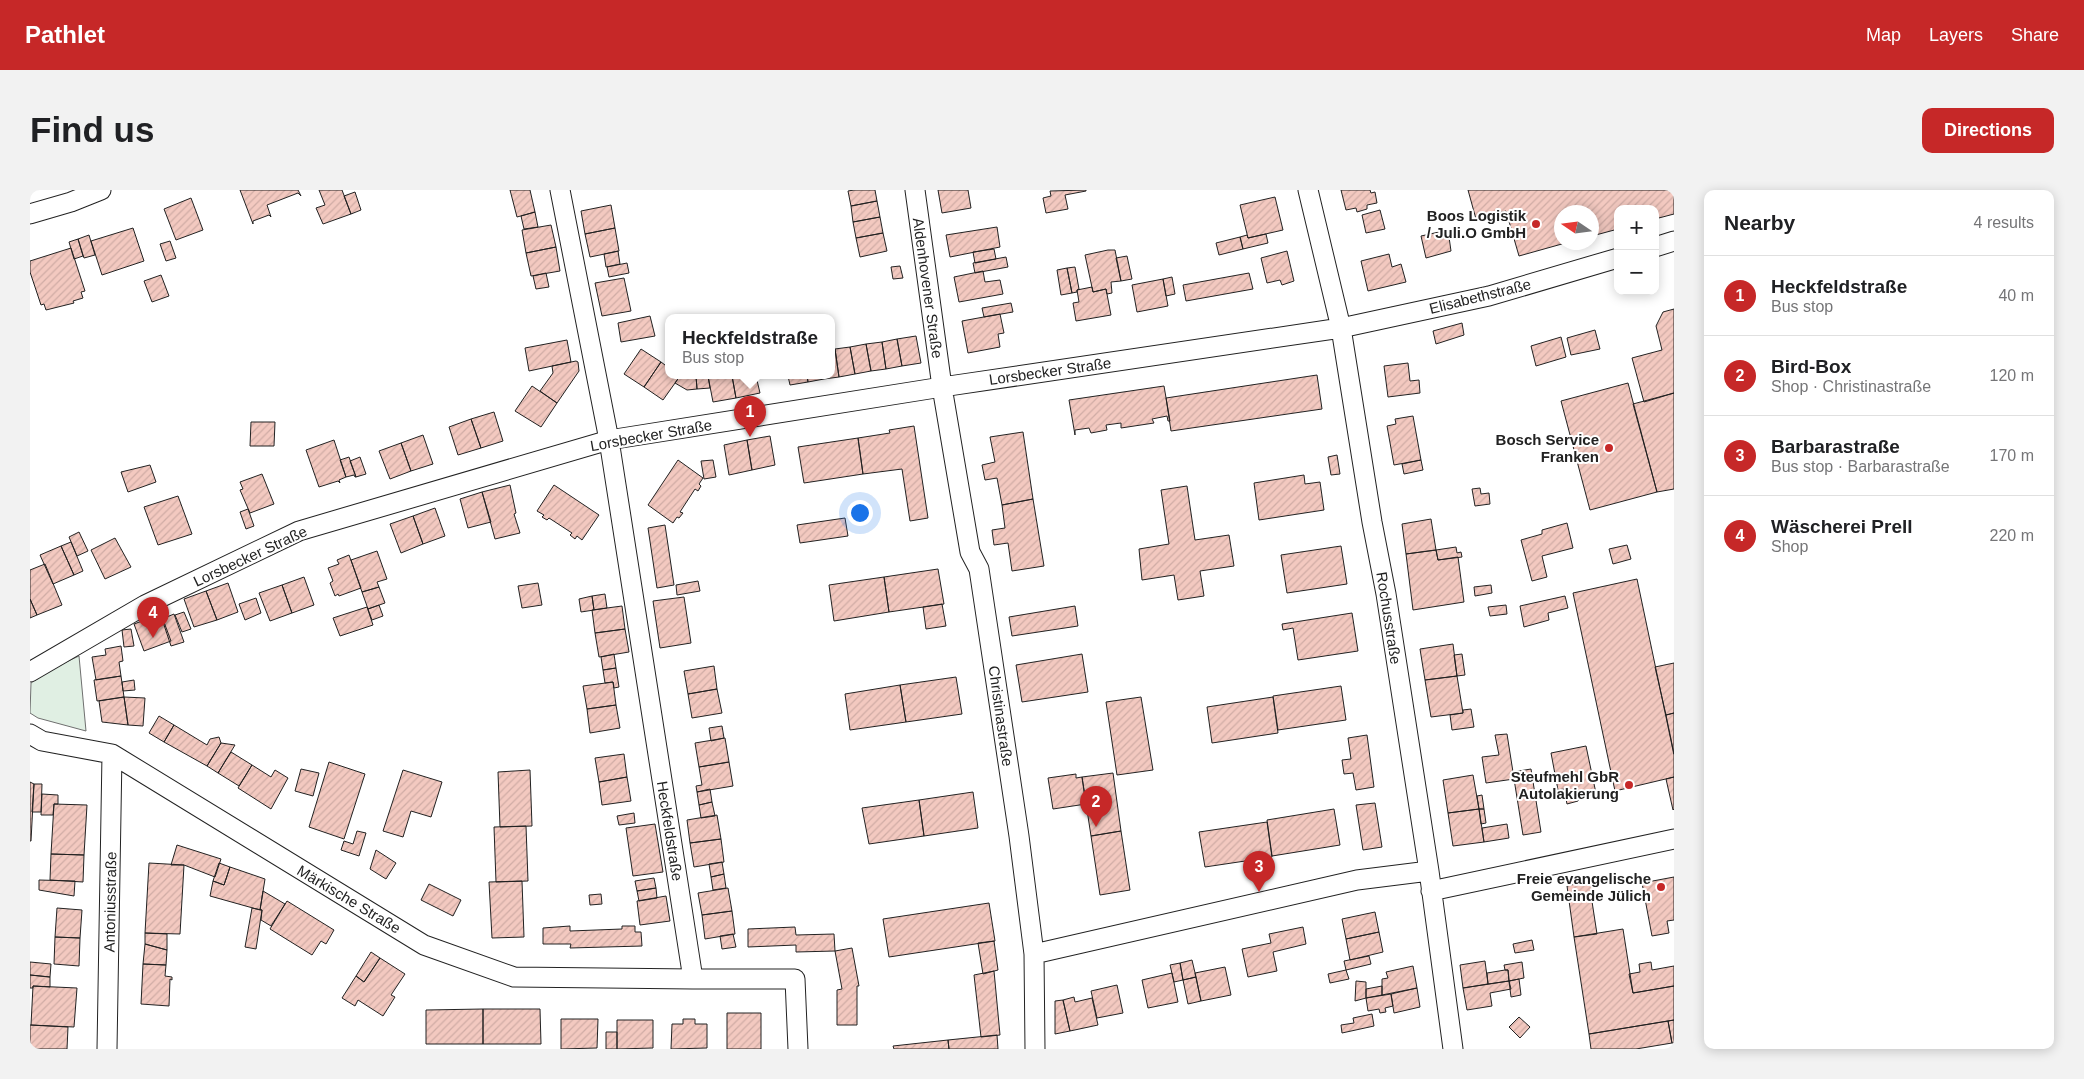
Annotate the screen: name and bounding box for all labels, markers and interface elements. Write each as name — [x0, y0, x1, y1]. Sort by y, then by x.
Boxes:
text: Pathlet — [25, 21, 105, 48]
text: Map — [1866, 25, 1901, 45]
text: Layers — [1929, 25, 1983, 45]
text: Share — [2011, 25, 2059, 45]
button: Directions — [1922, 108, 2054, 153]
text: Find us — [30, 110, 154, 149]
north arrow — [1554, 205, 1599, 250]
map controls — [1614, 205, 1659, 295]
button: + — [1614, 205, 1659, 250]
place label: Boos Logistik / Juli.O GmbH — [1427, 207, 1527, 241]
text: Nearby — [1724, 211, 1795, 234]
text: 4 results — [1974, 214, 2034, 231]
street label: Aldenhovener Straße — [910, 217, 946, 359]
marker: Boos Logistik / Juli.O GmbH — [1530, 218, 1542, 230]
button: − — [1614, 250, 1659, 295]
street label: Elisabethstraße — [1427, 275, 1533, 317]
text: Heckfeldstraße — [1771, 276, 1907, 297]
text: 1 — [1736, 287, 1744, 304]
text: 40 m — [1998, 287, 2034, 304]
text: Bus stop — [1771, 298, 1833, 315]
popup — [665, 314, 835, 379]
text: Heckfeldstraße — [682, 327, 818, 348]
text: Bus stop — [682, 349, 744, 366]
street label: Lorsbecker Straße — [988, 354, 1112, 388]
text: Bird-Box — [1771, 356, 1851, 377]
text: 2 — [1736, 367, 1744, 384]
text: 120 m — [1990, 367, 2034, 384]
text: Shop · Christinastraße — [1771, 378, 1931, 395]
pin: 1 — [734, 396, 766, 437]
street label: Lorsbecker Straße — [589, 416, 713, 454]
place label: Bosch Service Franken — [1496, 431, 1599, 465]
text: Barbarastraße — [1771, 436, 1900, 457]
marker: Bosch Service Franken — [1603, 442, 1615, 454]
text: 3 — [1736, 447, 1744, 464]
text: 170 m — [1990, 447, 2034, 464]
text: Bus stop · Barbarastraße — [1771, 458, 1950, 475]
your location — [847, 500, 873, 526]
text: Wäscherei Prell — [1771, 516, 1913, 537]
street label: Lorsbecker Straße — [190, 522, 310, 590]
text: 4 — [1736, 527, 1744, 544]
text: 220 m — [1990, 527, 2034, 544]
text: Shop — [1771, 538, 1808, 555]
street label: Rochusstraße — [1373, 571, 1405, 665]
pin: 4 — [137, 597, 169, 638]
street label: Christinastraße — [986, 664, 1016, 768]
place label: Steufmehl GbR Autolakierung — [1511, 768, 1619, 802]
marker: Steufmehl GbR Autolakierung — [1623, 779, 1635, 791]
street label: Heckfeldstraße — [654, 780, 686, 882]
pin: 2 — [1080, 786, 1112, 827]
street label: Antoniusstraße — [101, 851, 119, 953]
pin: 3 — [1243, 851, 1275, 892]
street label: Märkische Straße — [294, 861, 404, 937]
place label: Freie evangelische Gemeinde Jülich — [1517, 870, 1651, 904]
marker: Freie evangelische Gemeinde Jülich — [1655, 881, 1667, 893]

